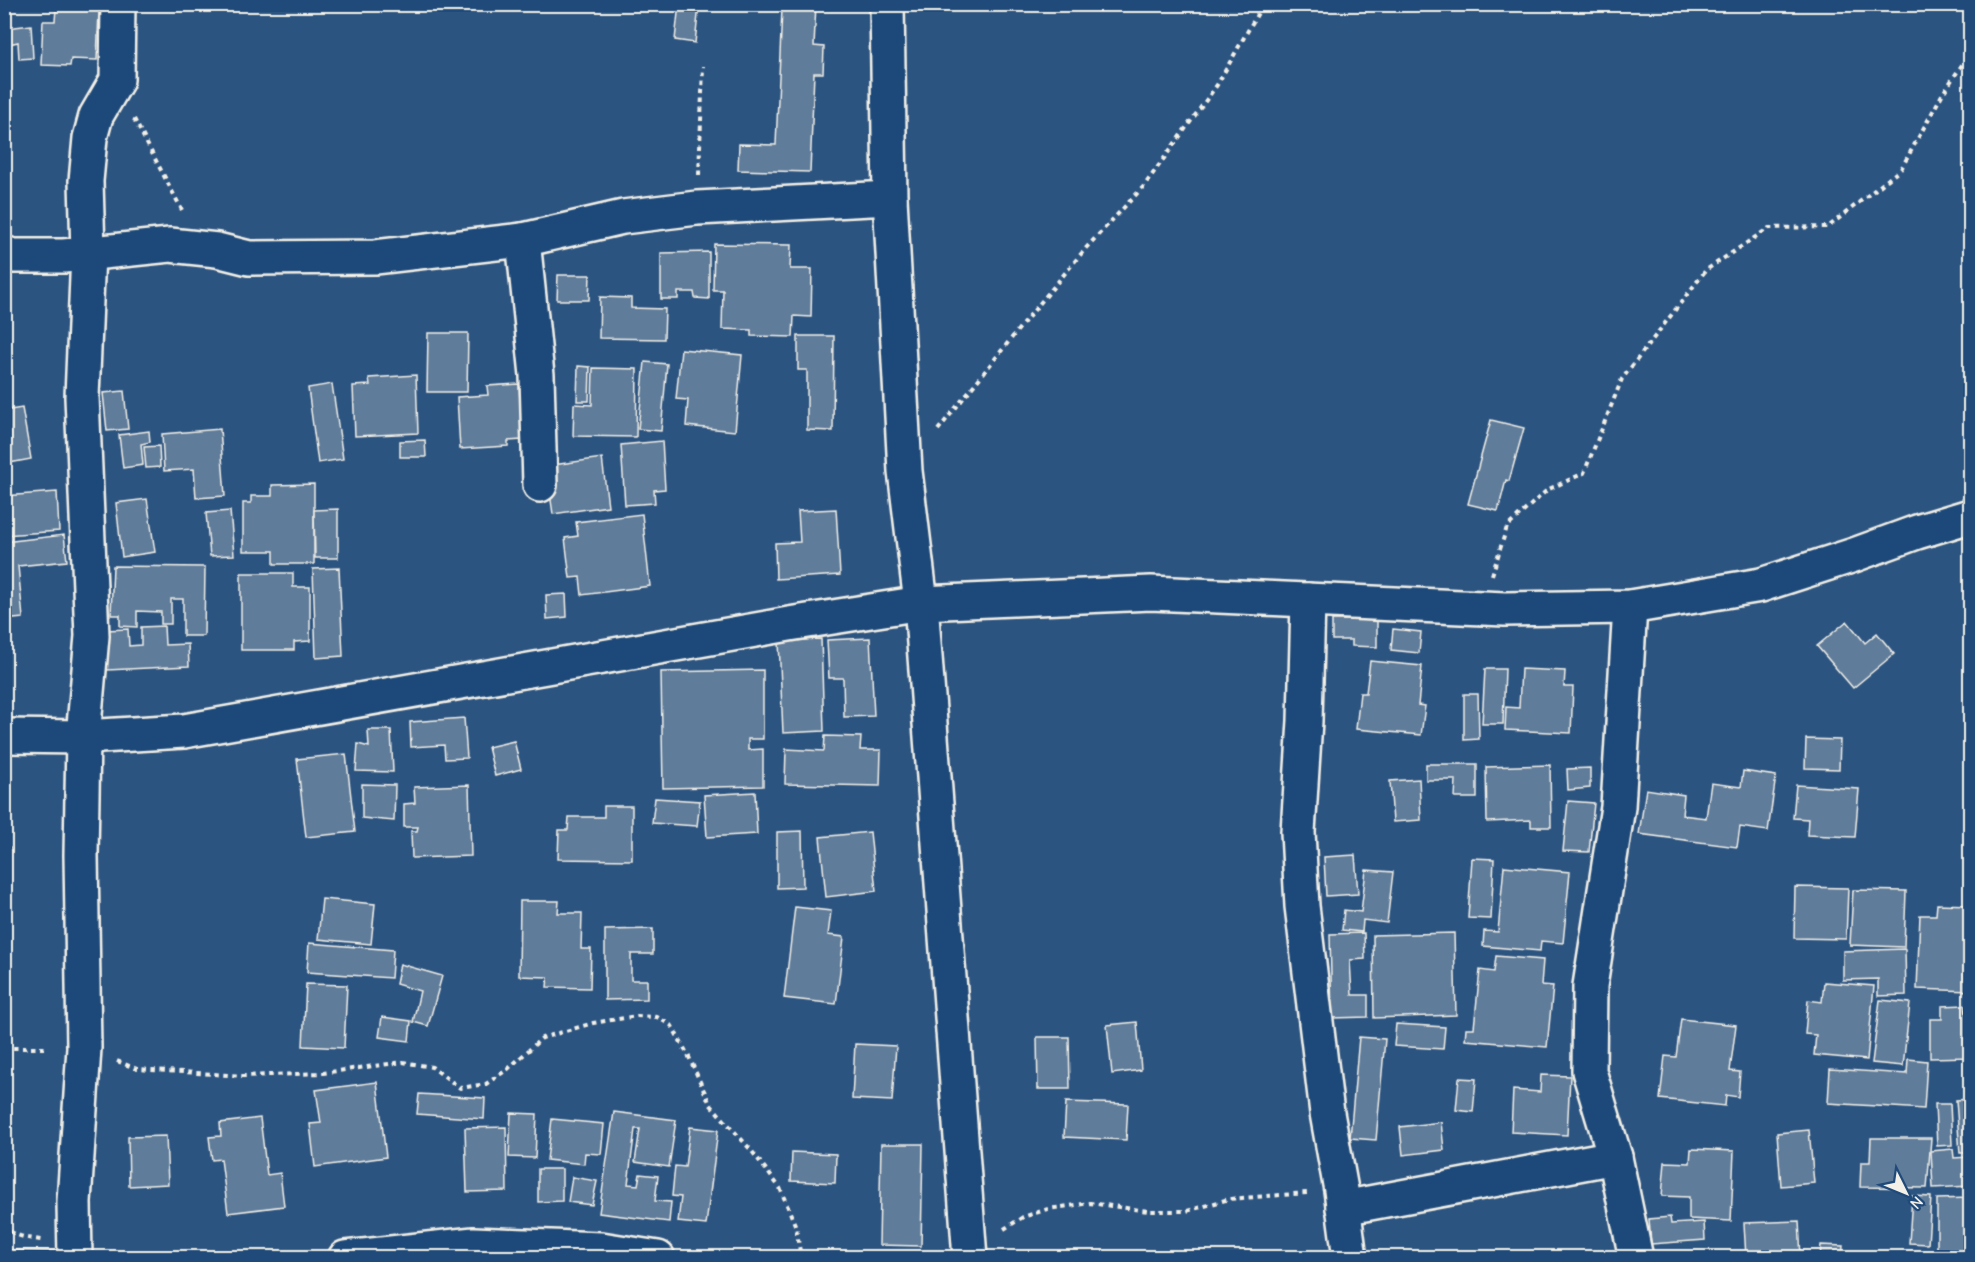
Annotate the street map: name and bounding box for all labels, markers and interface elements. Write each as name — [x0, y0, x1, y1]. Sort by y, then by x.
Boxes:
north arrow — [1876, 1163, 1936, 1223]
text: N — [1906, 1193, 1926, 1213]

